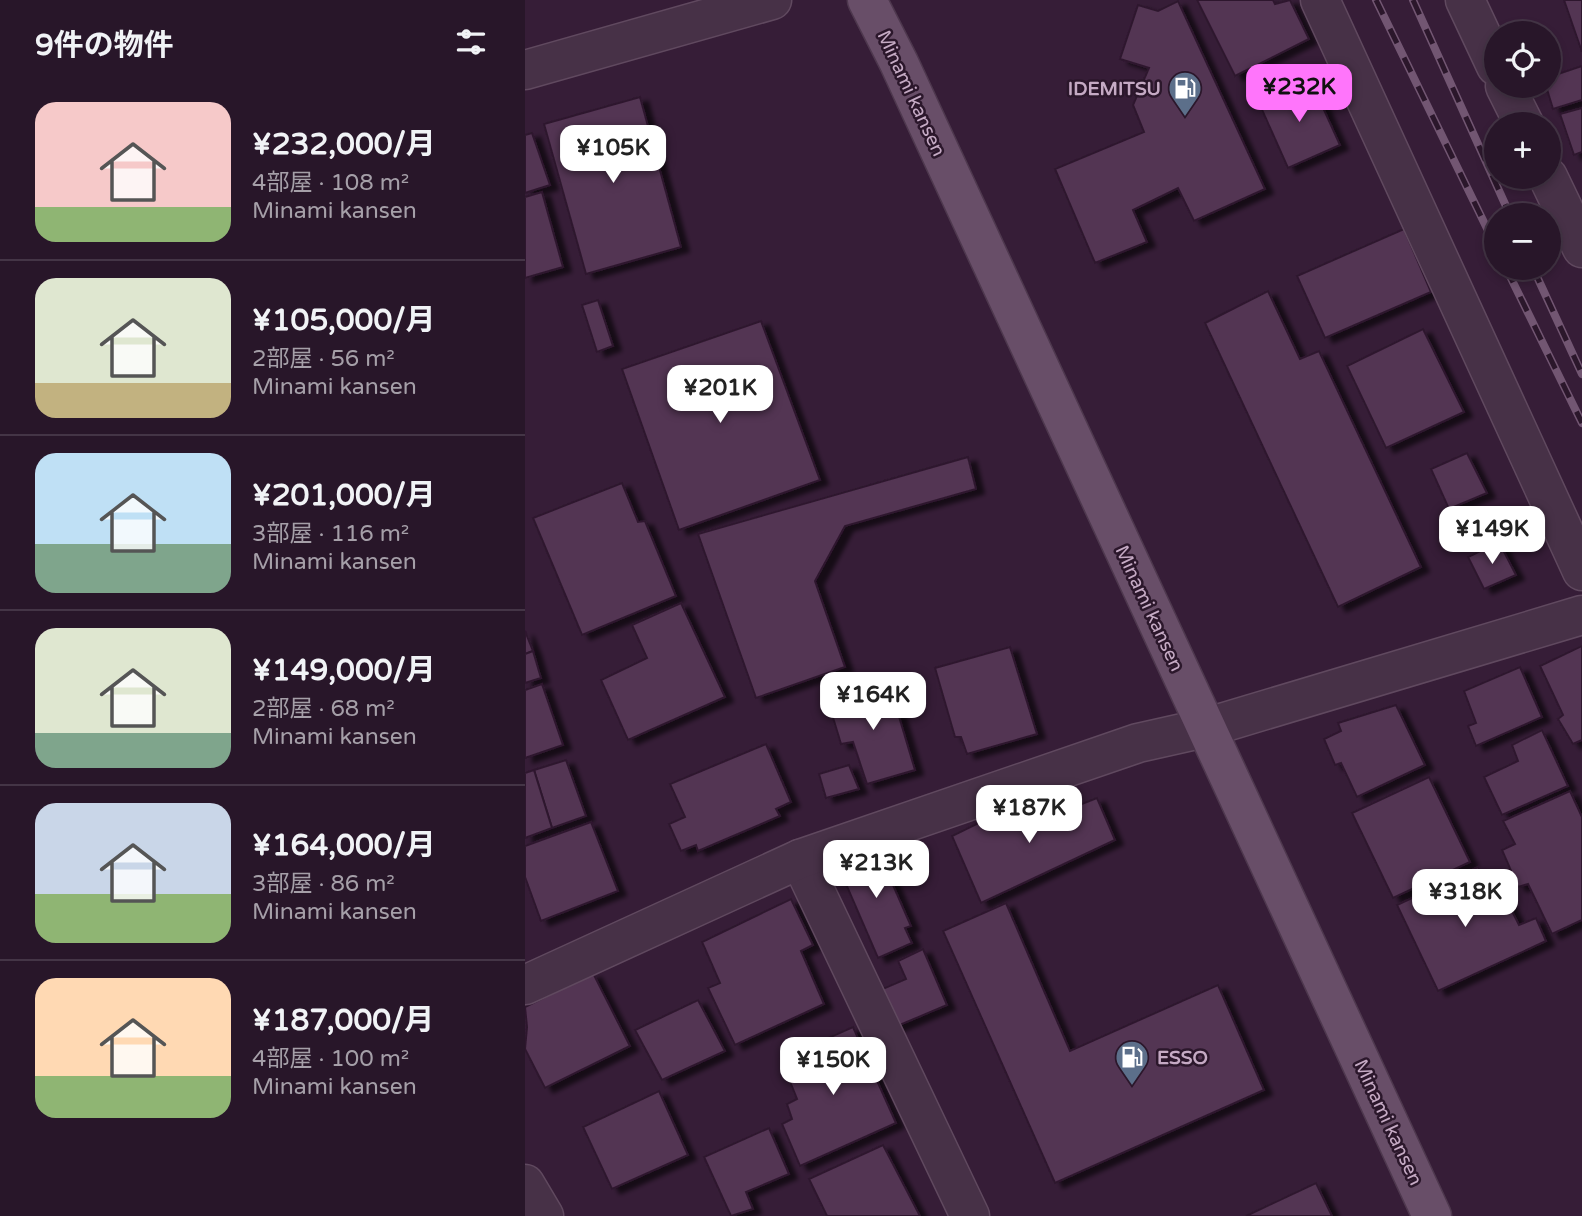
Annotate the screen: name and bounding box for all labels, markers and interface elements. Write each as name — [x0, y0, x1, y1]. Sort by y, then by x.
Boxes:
map controls — [1484, 21, 1561, 280]
button: locate — [1484, 21, 1561, 98]
icon: filters — [452, 23, 490, 61]
text: 9件の物件 — [35, 27, 174, 64]
street label: Minami kansen — [872, 27, 950, 160]
pin: ¥232K — [1250, 64, 1348, 124]
fuel station icon: IDEMITSU — [1166, 69, 1204, 118]
text: ¥232K — [1262, 73, 1336, 101]
place label: IDEMITSU — [1068, 78, 1161, 100]
button: + — [1484, 112, 1561, 189]
pin: ¥105K — [564, 125, 662, 185]
text: ¥232,000/月 — [252, 126, 436, 163]
icon: home — [91, 130, 175, 214]
text: ¥105K — [576, 134, 650, 162]
text: 4部屋 · 108 m² — [252, 169, 409, 197]
text: Minami kansen — [252, 197, 417, 225]
button: − — [1484, 203, 1561, 280]
text: ¥105,000/月 — [252, 302, 436, 339]
icon: home — [91, 306, 175, 390]
text: 2部屋 · 56 m² — [252, 345, 395, 373]
pin: ¥201K — [671, 366, 769, 425]
text: Minami kansen — [252, 373, 417, 401]
text: ¥201K — [683, 374, 757, 402]
text: ¥201,000/月 — [252, 477, 436, 514]
icon: home — [91, 481, 175, 565]
pin: ¥149K — [1443, 506, 1541, 566]
text: ¥149K — [1455, 515, 1529, 543]
text: 3部屋 · 116 m² — [252, 520, 409, 548]
street label: Minami kansen — [1110, 542, 1188, 675]
text: Minami kansen — [252, 548, 417, 576]
text: ¥149,000/月 — [252, 652, 436, 689]
icon: home — [91, 656, 175, 740]
pin: ¥164K — [824, 672, 922, 732]
text: ¥164K — [836, 681, 910, 709]
text: 2部屋 · 68 m² — [252, 695, 395, 723]
text: Minami kansen — [252, 723, 417, 751]
pin: ¥187K — [980, 786, 1078, 845]
text: ¥187K — [992, 794, 1066, 822]
text: ¥164,000/月 — [252, 827, 436, 864]
icon: home — [91, 831, 175, 915]
pin: ¥213K — [827, 841, 925, 900]
text: ¥213K — [839, 849, 913, 877]
text: 3部屋 · 86 m² — [252, 870, 395, 898]
pin: ¥318K — [1416, 870, 1514, 929]
text: ¥318K — [1428, 878, 1502, 906]
text: Minami kansen — [252, 898, 417, 926]
text: ¥187,000/月 — [252, 1002, 434, 1039]
icon: home — [91, 1006, 175, 1090]
pin: ¥150K — [784, 1038, 882, 1097]
fuel station icon: ESSO — [1113, 1038, 1151, 1087]
text: 4部屋 · 100 m² — [252, 1045, 409, 1073]
text: ¥150K — [796, 1046, 870, 1074]
place label: ESSO — [1157, 1047, 1208, 1069]
street label: Minami kansen — [1349, 1056, 1427, 1189]
text: Minami kansen — [252, 1073, 417, 1101]

